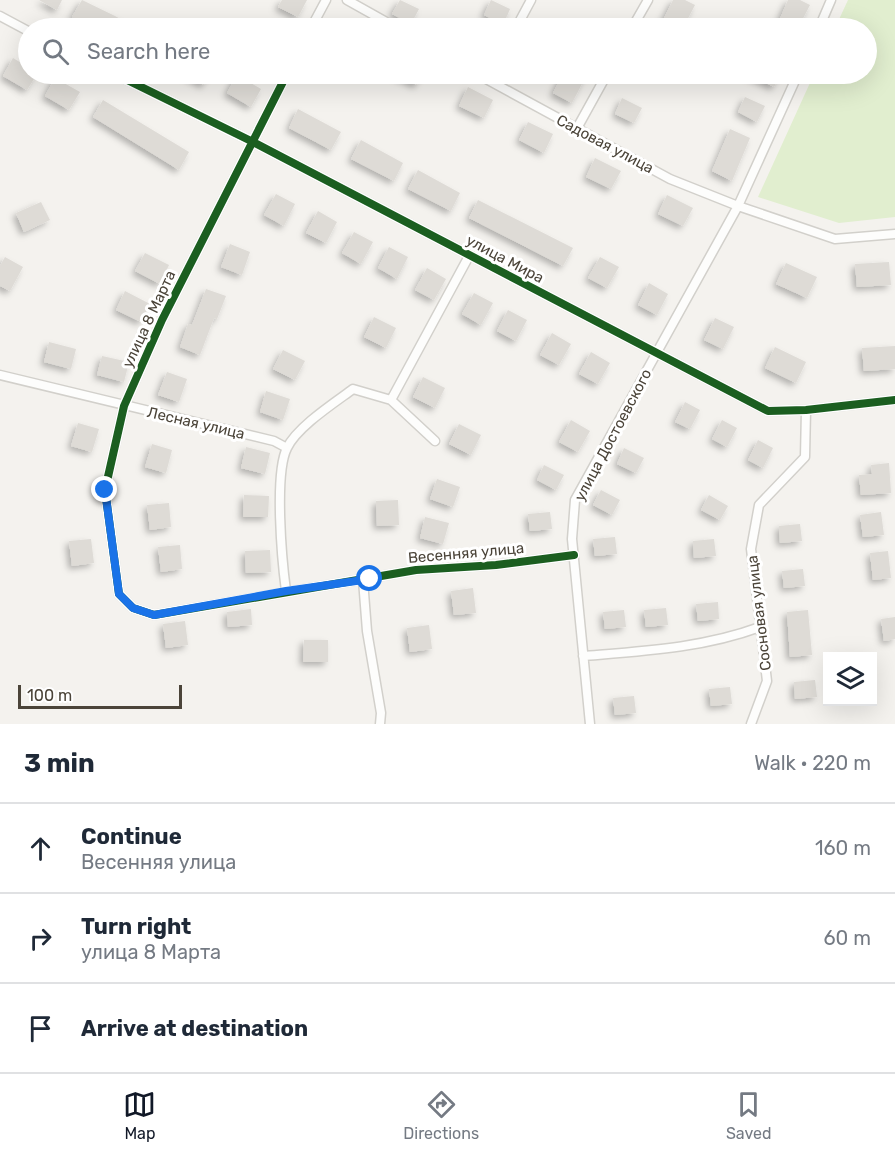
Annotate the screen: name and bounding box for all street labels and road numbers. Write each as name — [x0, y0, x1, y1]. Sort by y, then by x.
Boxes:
street label: Садовая улица — [553, 111, 657, 177]
street label: улица Мира — [463, 231, 547, 287]
street label: улица 8 Марта — [119, 268, 179, 370]
street label: улица Достоевского — [571, 366, 655, 504]
street label: Лесная улица — [145, 403, 247, 443]
street label: Весенняя улица — [407, 539, 525, 567]
street label: Сосновая улица — [743, 554, 775, 672]

